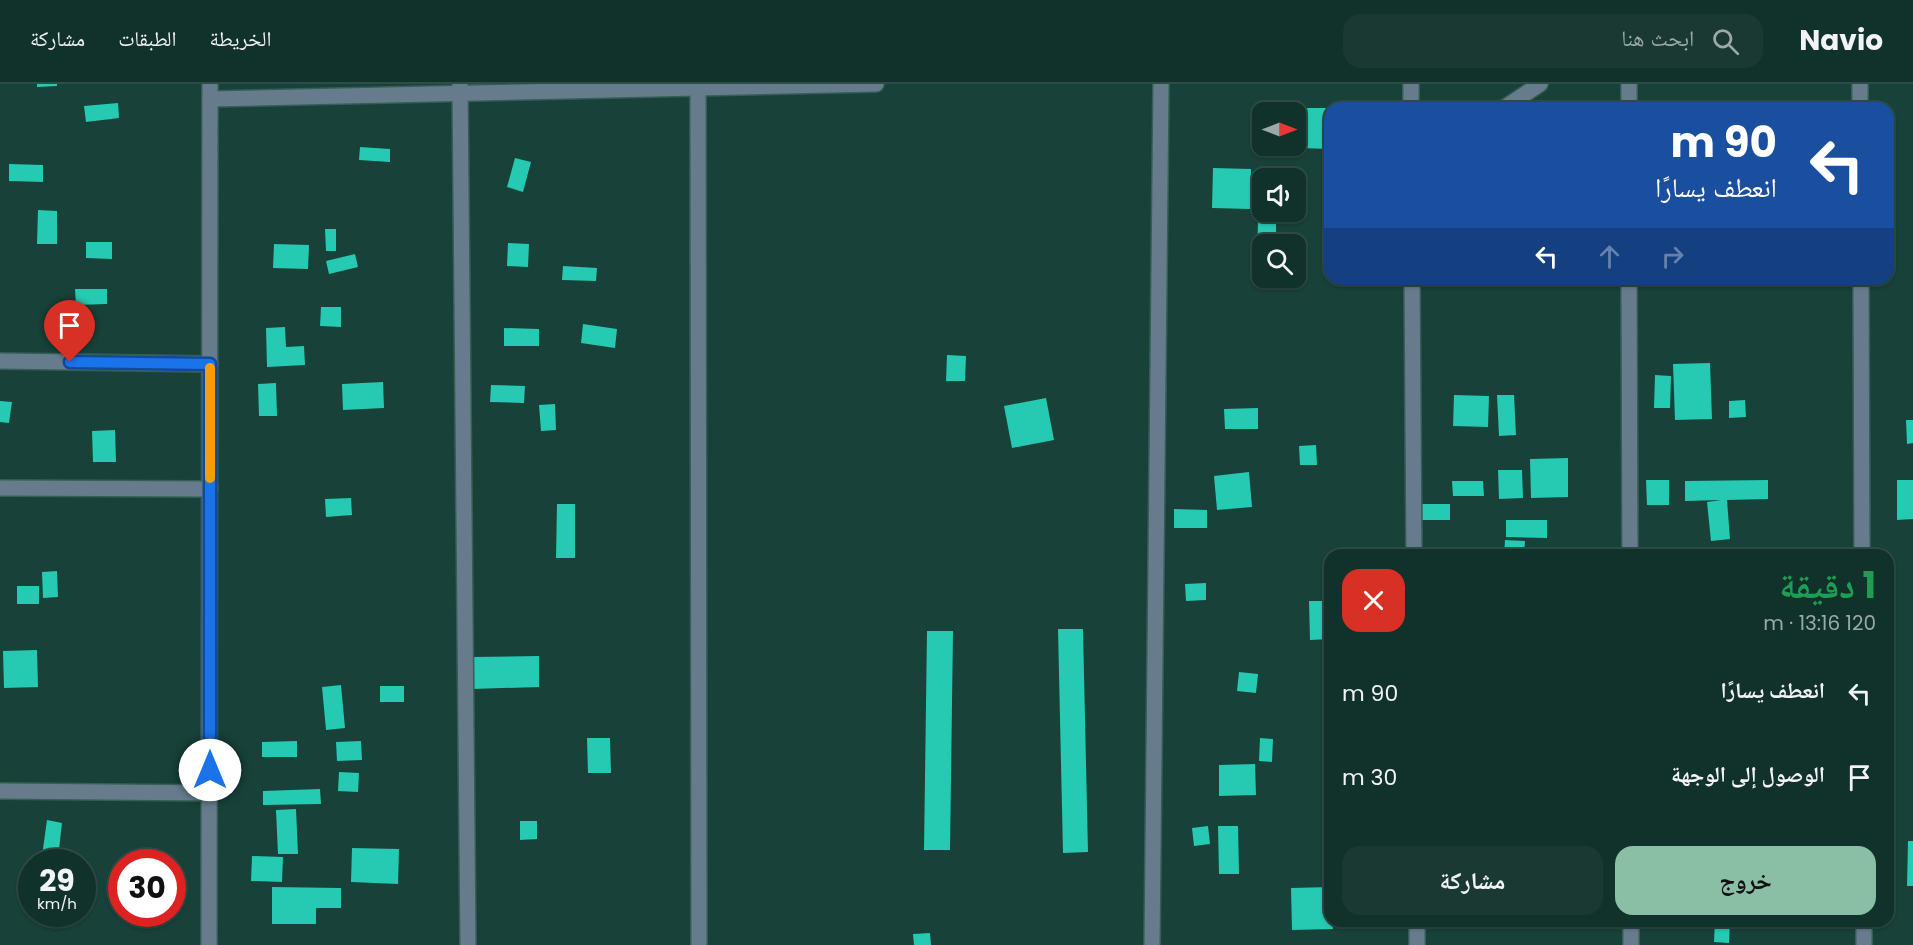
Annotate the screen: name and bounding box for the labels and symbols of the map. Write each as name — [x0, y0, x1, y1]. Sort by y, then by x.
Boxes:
north arrow — [1252, 102, 1306, 156]
pin — [44, 300, 95, 362]
position arrow — [178, 738, 242, 802]
speed limit sign: 30 — [108, 849, 186, 927]

